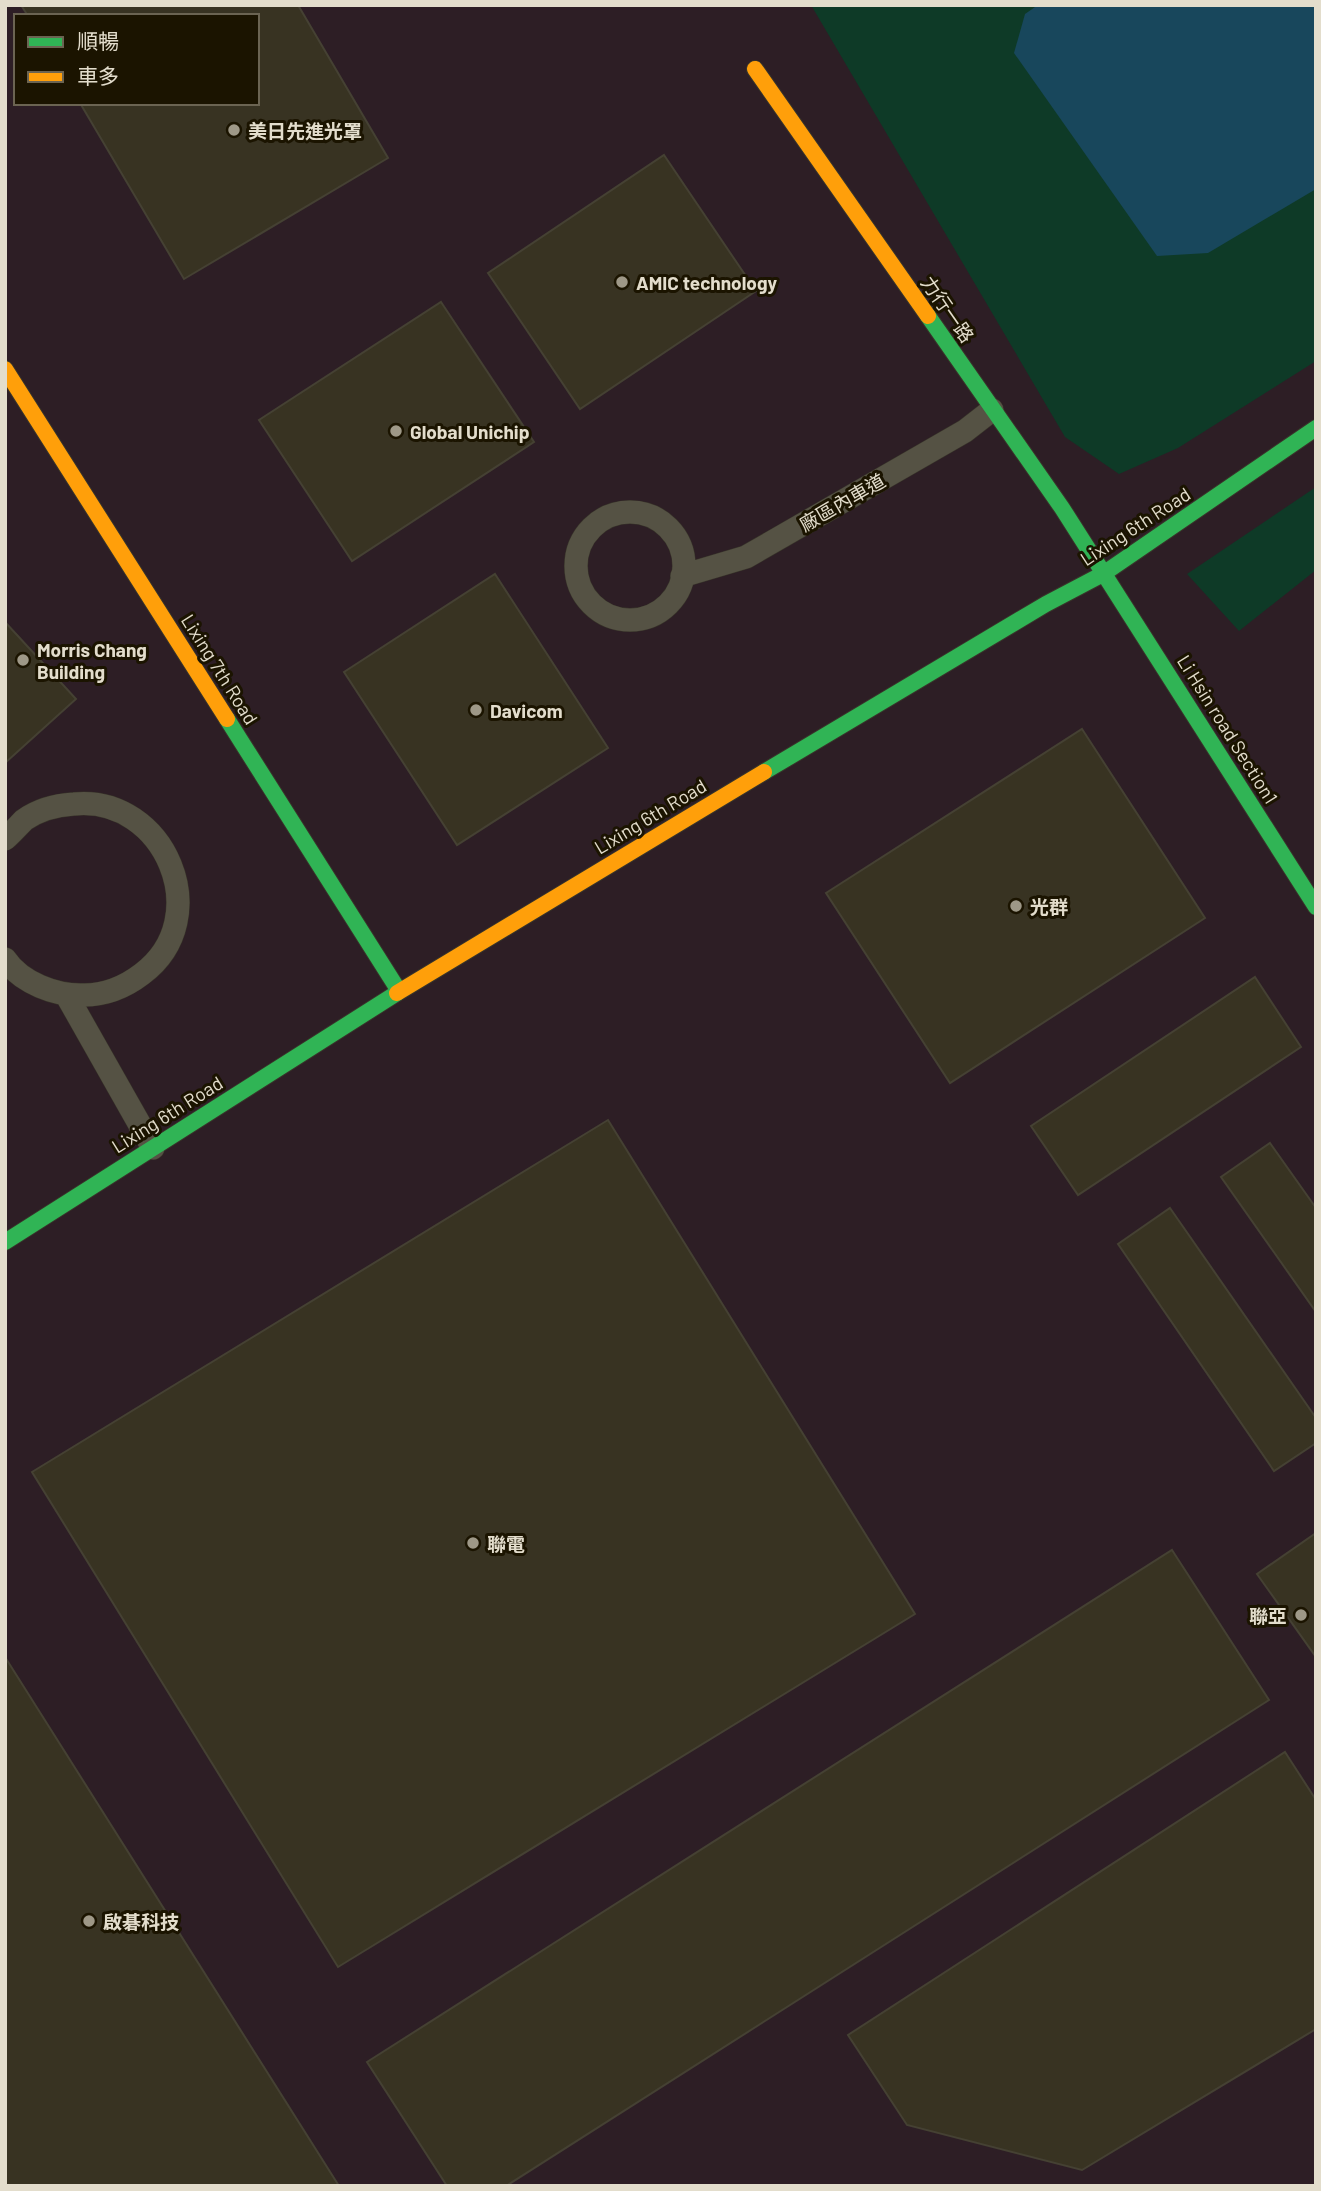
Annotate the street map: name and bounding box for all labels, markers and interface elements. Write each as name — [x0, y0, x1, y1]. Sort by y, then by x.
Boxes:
legend — [14, 14, 259, 105]
text: 順暢 — [77, 28, 119, 53]
text: 車多 — [77, 63, 119, 88]
place label: 美日先進光罩 — [248, 119, 362, 142]
marker: 美日先進光罩 — [226, 122, 242, 138]
place label: AMIC technology — [636, 271, 777, 294]
street label: 力行一路 — [917, 271, 979, 347]
marker: AMIC technology — [614, 274, 630, 290]
place label: Global Unichip — [410, 420, 530, 443]
marker: Global Unichip — [388, 423, 404, 439]
street label: 廠區內車道 — [795, 468, 889, 536]
street label: Lixing 6th Road — [1076, 482, 1194, 570]
street label: Lixing 7th Road — [177, 610, 263, 728]
place label: Morris Chang Building — [37, 638, 147, 683]
street label: Li Hsin road Section1 — [1173, 650, 1283, 808]
marker: Morris Chang Building — [15, 652, 31, 668]
place label: Davicom — [490, 699, 563, 722]
marker: Davicom — [468, 702, 484, 718]
street label: Lixing 6th Road — [590, 774, 710, 858]
place label: 光群 — [1030, 895, 1068, 918]
marker: 光群 — [1008, 898, 1024, 914]
street label: Lixing 6th Road — [107, 1071, 227, 1157]
place label: 聯電 — [487, 1532, 525, 1555]
marker: 聯電 — [465, 1535, 481, 1551]
place label: 聯亞 — [1249, 1604, 1287, 1627]
marker: 聯亞 — [1293, 1607, 1309, 1623]
place label: 啟碁科技 — [103, 1910, 179, 1933]
marker: 啟碁科技 — [81, 1913, 97, 1929]

